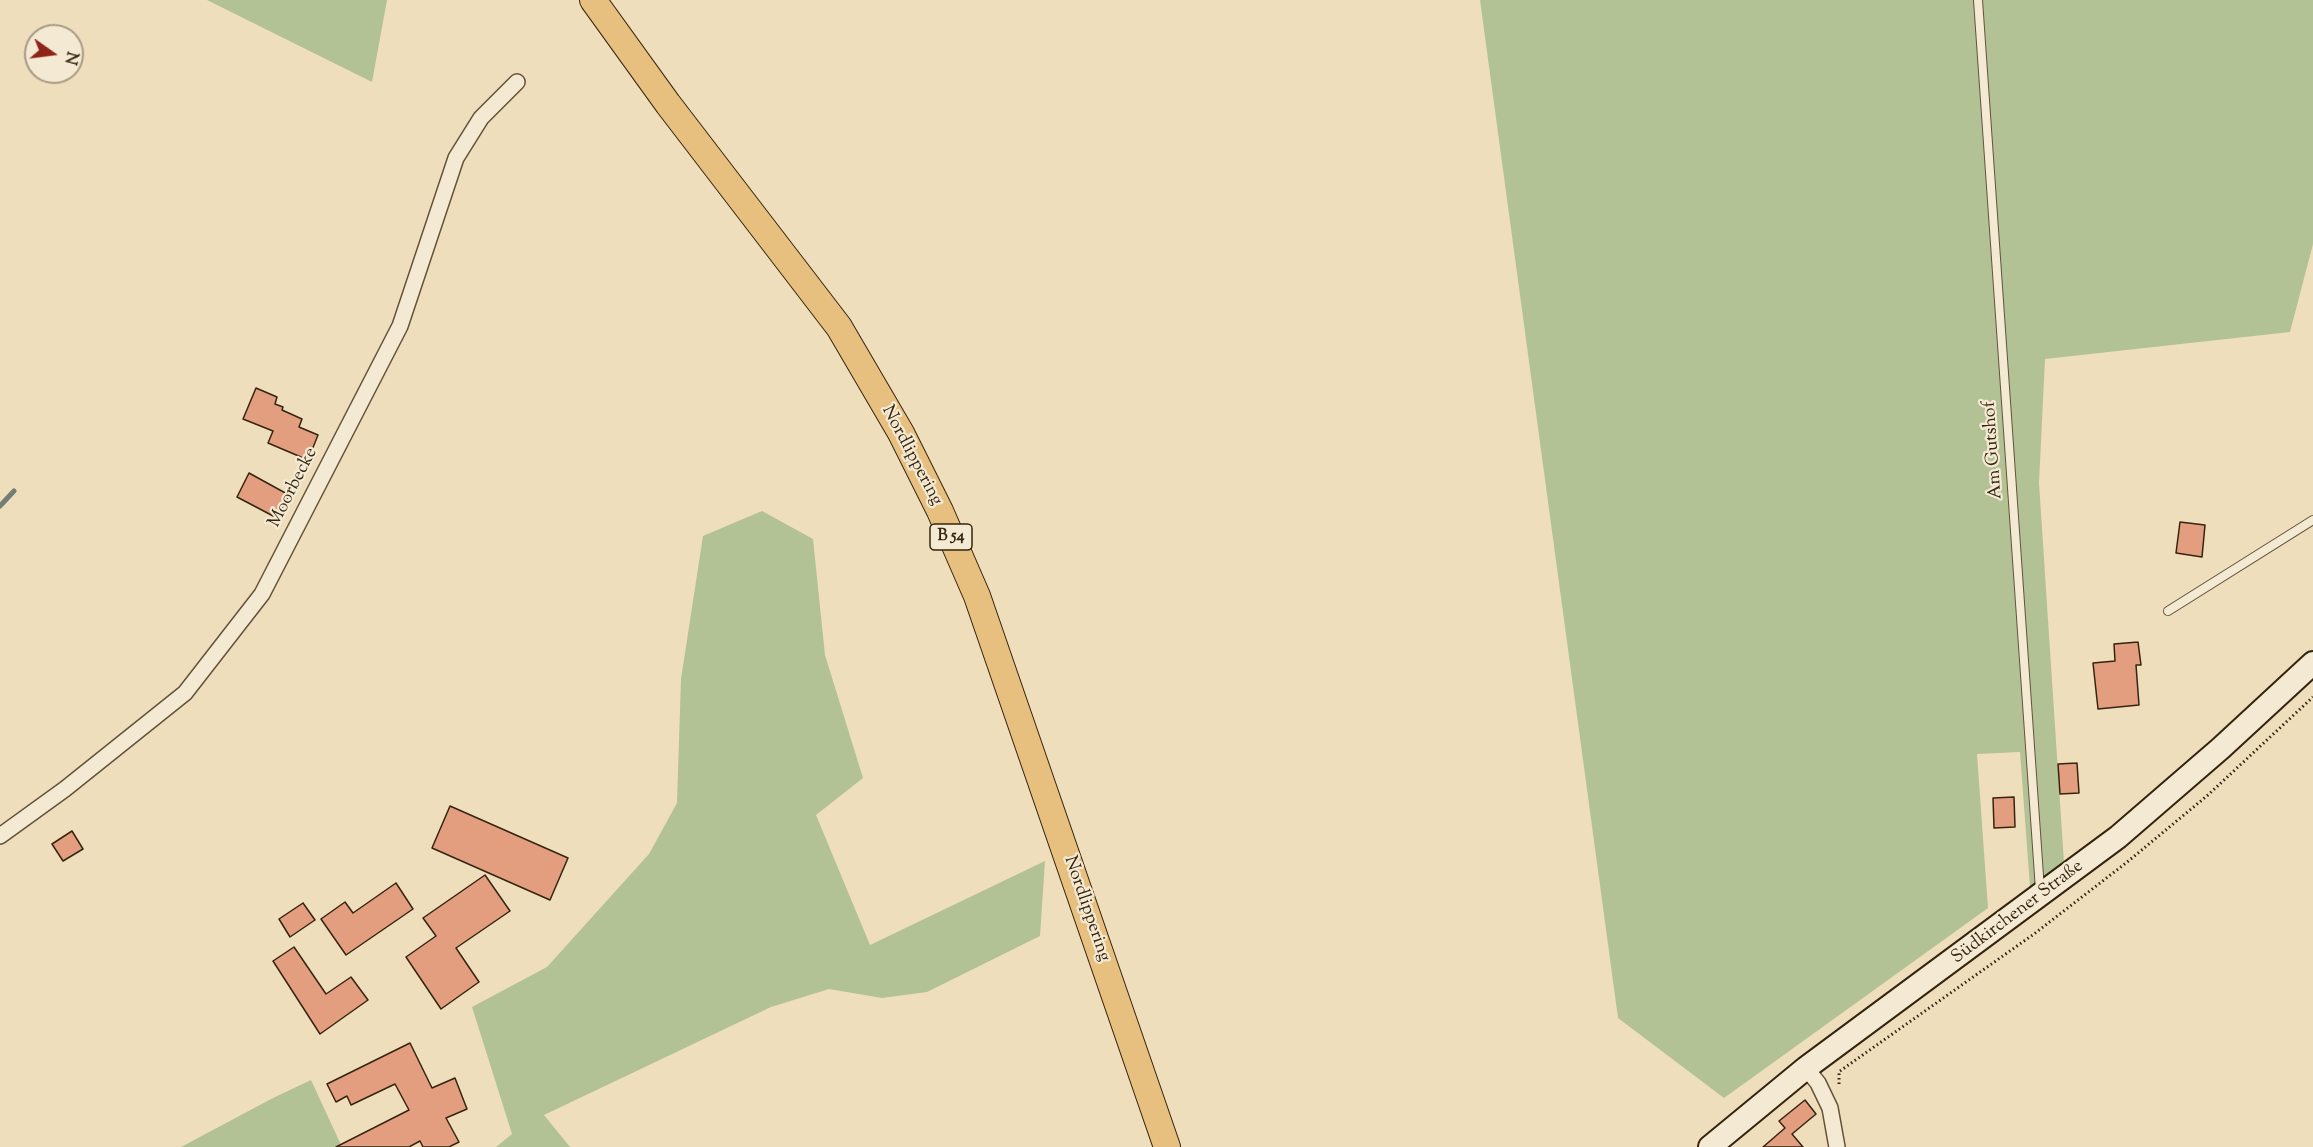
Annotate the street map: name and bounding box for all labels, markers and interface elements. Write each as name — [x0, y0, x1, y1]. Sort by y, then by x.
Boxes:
north arrow — [24, 24, 84, 84]
text: N — [57, 49, 83, 67]
street label: Am Gutshof — [1980, 400, 2008, 500]
street label: Nordlippering — [876, 402, 946, 510]
street label: Moorbecke — [265, 444, 323, 532]
road number: B 54 — [930, 524, 972, 550]
street label: Nordlippering — [1058, 853, 1114, 965]
street label: Südkirchener Straße — [1948, 857, 2088, 969]

